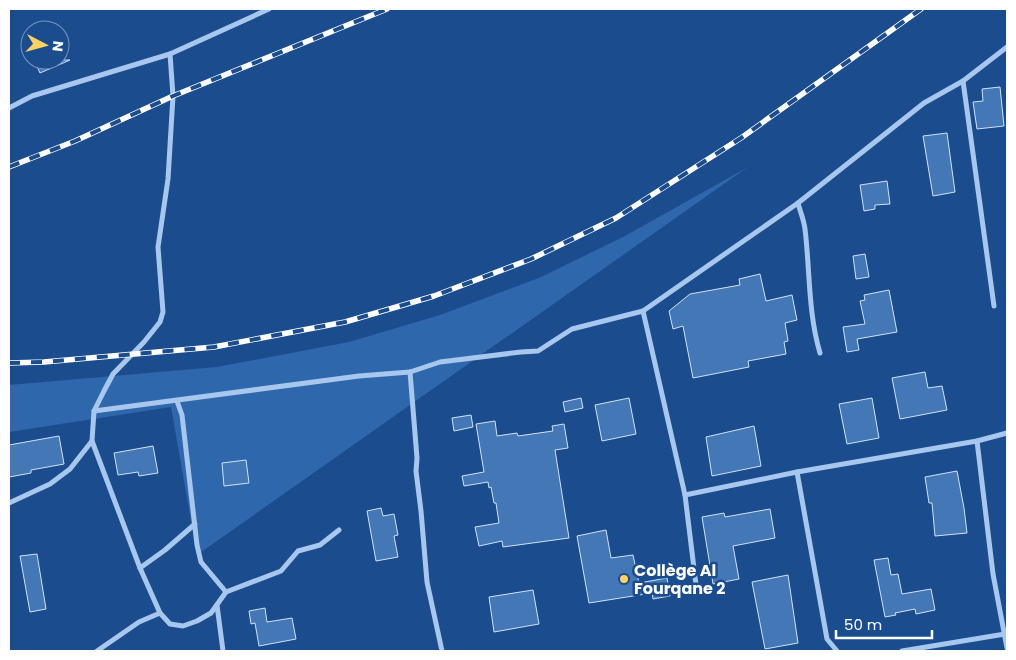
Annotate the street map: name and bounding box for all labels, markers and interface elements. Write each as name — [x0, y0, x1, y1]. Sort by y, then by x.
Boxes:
north arrow — [20, 20, 70, 70]
text: N — [47, 40, 68, 53]
place label: Collège Al Fourqane 2 — [634, 559, 725, 600]
marker: Collège Al Fourqane 2 — [618, 573, 630, 585]
scale bar — [836, 608, 932, 640]
text: 50 m — [844, 614, 882, 635]

